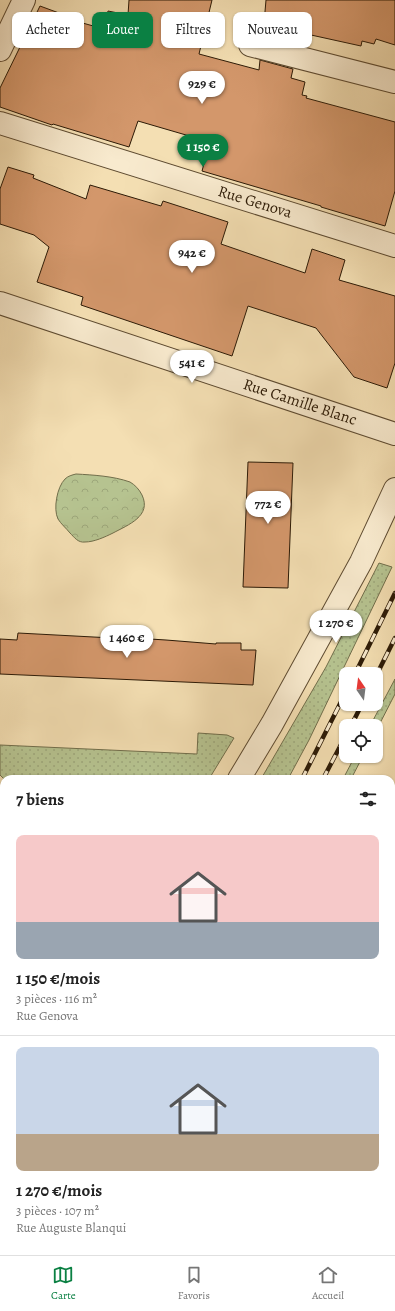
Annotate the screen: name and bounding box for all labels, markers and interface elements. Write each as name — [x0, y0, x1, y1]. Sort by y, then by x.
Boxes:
chip: Acheter — [12, 12, 84, 48]
chip: Louer — [92, 12, 153, 48]
chip: Filtres — [161, 12, 225, 48]
chip: Nouveau — [233, 12, 312, 48]
pin: 929 € — [174, 71, 230, 105]
text: 929 € — [188, 75, 216, 92]
pin: 1 150 € — [166, 134, 240, 168]
text: 1 150 € — [186, 138, 220, 155]
street label: Rue Genova — [215, 180, 295, 224]
pin: 942 € — [164, 240, 220, 274]
text: 942 € — [178, 244, 206, 261]
pin: 541 € — [164, 350, 220, 384]
text: 541 € — [179, 354, 205, 371]
street label: Rue Camille Blanc — [240, 373, 360, 431]
pin: 772 € — [240, 491, 296, 525]
text: 772 € — [254, 495, 282, 512]
pin: 1 270 € — [299, 610, 373, 644]
text: 1 270 € — [318, 614, 354, 631]
pin: 1 460 € — [90, 625, 164, 659]
text: 1 460 € — [109, 629, 145, 646]
north arrow — [339, 667, 383, 711]
map controls — [339, 667, 383, 763]
button: locate — [339, 719, 383, 763]
text: 7 biens — [16, 788, 64, 811]
icon: filters — [357, 788, 379, 810]
icon: home — [162, 861, 234, 933]
text: 1 150 €/mois — [16, 967, 100, 990]
text: 3 pièces · 116 m² — [16, 990, 97, 1007]
text: Rue Genova — [16, 1007, 78, 1024]
icon: home — [162, 1073, 234, 1145]
text: 1 270 €/mois — [16, 1179, 102, 1202]
text: 3 pièces · 107 m² — [16, 1202, 99, 1219]
text: Rue Auguste Blanqui — [16, 1219, 126, 1236]
tab: Carte — [51, 1264, 76, 1303]
tab: Favoris — [178, 1264, 210, 1303]
tab: Accueil — [312, 1264, 344, 1303]

